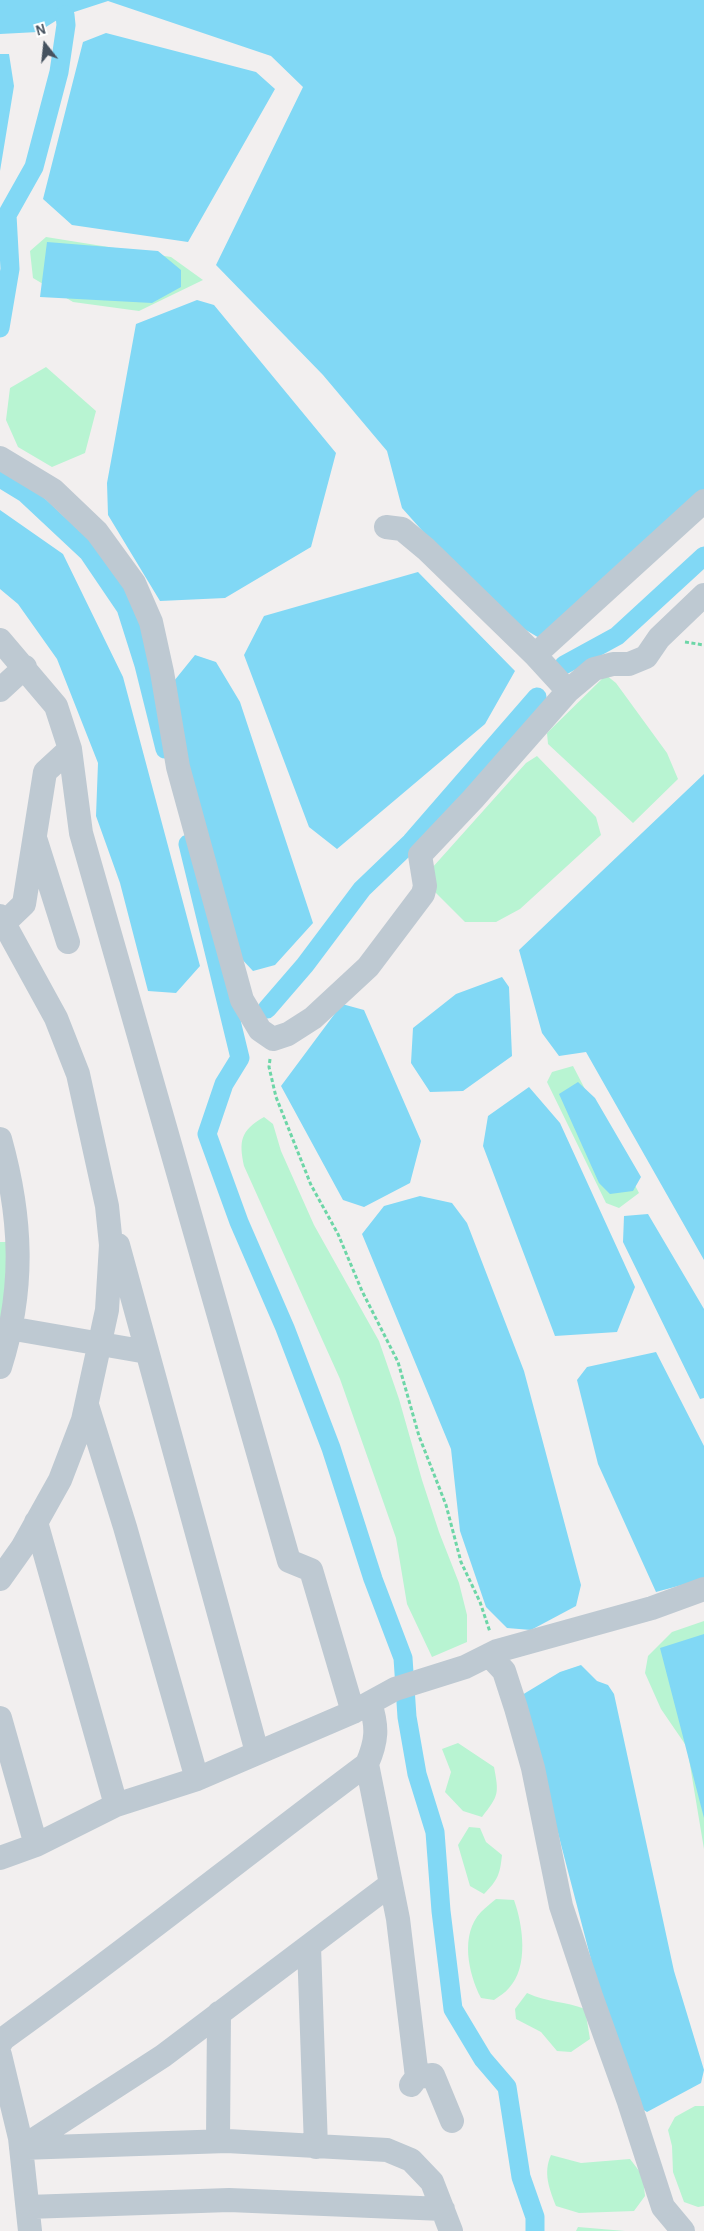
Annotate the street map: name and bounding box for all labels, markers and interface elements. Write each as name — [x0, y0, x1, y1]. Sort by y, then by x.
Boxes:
north arrow — [20, 20, 70, 70]
text: N — [34, 23, 47, 39]

